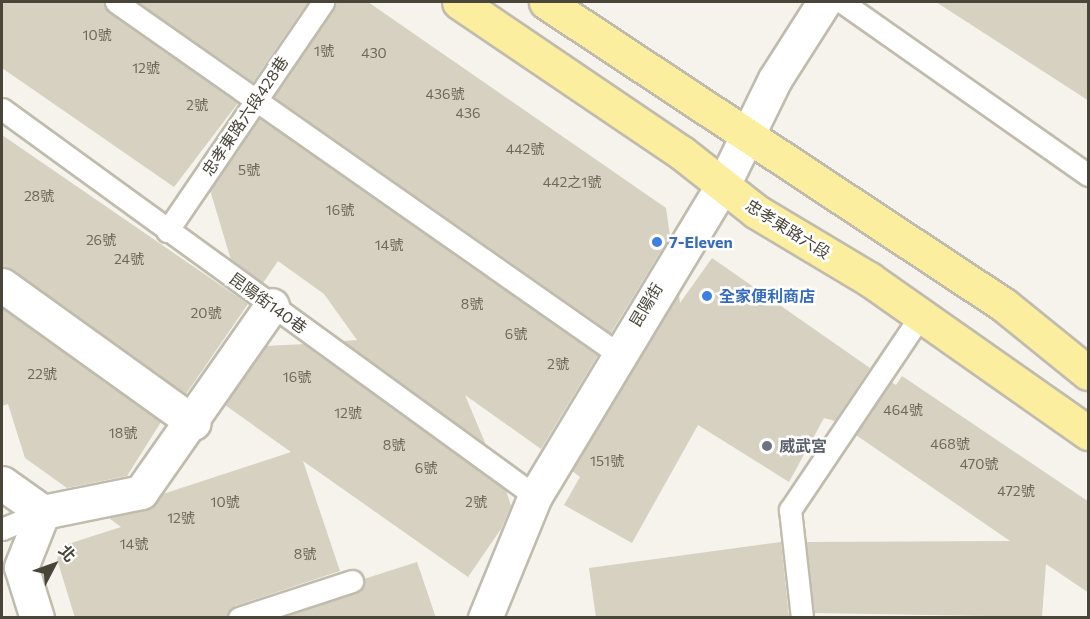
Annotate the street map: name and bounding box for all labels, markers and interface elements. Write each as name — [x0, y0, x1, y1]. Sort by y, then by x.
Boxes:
house number: 10號 — [82, 27, 112, 43]
house number: 1號 — [314, 43, 334, 59]
house number: 430 — [361, 45, 387, 61]
street label: 忠孝東路六段428巷 — [198, 53, 292, 179]
house number: 12號 — [132, 60, 160, 76]
house number: 436號 — [426, 86, 464, 102]
house number: 2號 — [186, 97, 208, 113]
house number: 436 — [456, 105, 480, 121]
house number: 442號 — [506, 141, 544, 157]
house number: 5號 — [238, 162, 260, 178]
house number: 442之1號 — [543, 174, 601, 190]
house number: 28號 — [24, 188, 54, 204]
street label: 忠孝東路六段 — [742, 195, 834, 263]
house number: 16號 — [326, 202, 354, 218]
house number: 26號 — [86, 232, 116, 248]
place label: 7-Eleven — [669, 232, 733, 252]
marker: 7-Eleven — [650, 235, 664, 249]
house number: 14號 — [375, 237, 403, 253]
house number: 24號 — [114, 251, 144, 267]
street label: 昆陽街140巷 — [226, 269, 310, 337]
street label: 昆陽街 — [625, 279, 667, 331]
place label: 全家便利商店 — [719, 286, 815, 306]
marker: 全家便利商店 — [700, 289, 714, 303]
house number: 8號 — [461, 296, 483, 312]
house number: 20號 — [191, 305, 221, 321]
house number: 6號 — [505, 326, 527, 342]
house number: 2號 — [547, 356, 569, 372]
house number: 22號 — [27, 366, 57, 382]
house number: 16號 — [283, 369, 311, 385]
house number: 464號 — [883, 402, 923, 418]
house number: 12號 — [334, 405, 362, 421]
house number: 18號 — [109, 425, 137, 441]
place label: 威武宮 — [779, 436, 827, 456]
house number: 468號 — [930, 436, 970, 452]
house number: 8號 — [383, 437, 405, 453]
marker: 威武宮 — [760, 439, 774, 453]
house number: 151號 — [590, 453, 624, 469]
house number: 470號 — [960, 456, 998, 472]
house number: 6號 — [415, 460, 437, 476]
house number: 472號 — [997, 483, 1035, 499]
house number: 10號 — [210, 494, 240, 510]
house number: 2號 — [465, 494, 487, 510]
house number: 12號 — [167, 510, 195, 526]
north arrow — [24, 535, 84, 595]
house number: 14號 — [120, 536, 148, 552]
text: 北 — [56, 541, 80, 565]
house number: 8號 — [294, 546, 316, 562]

